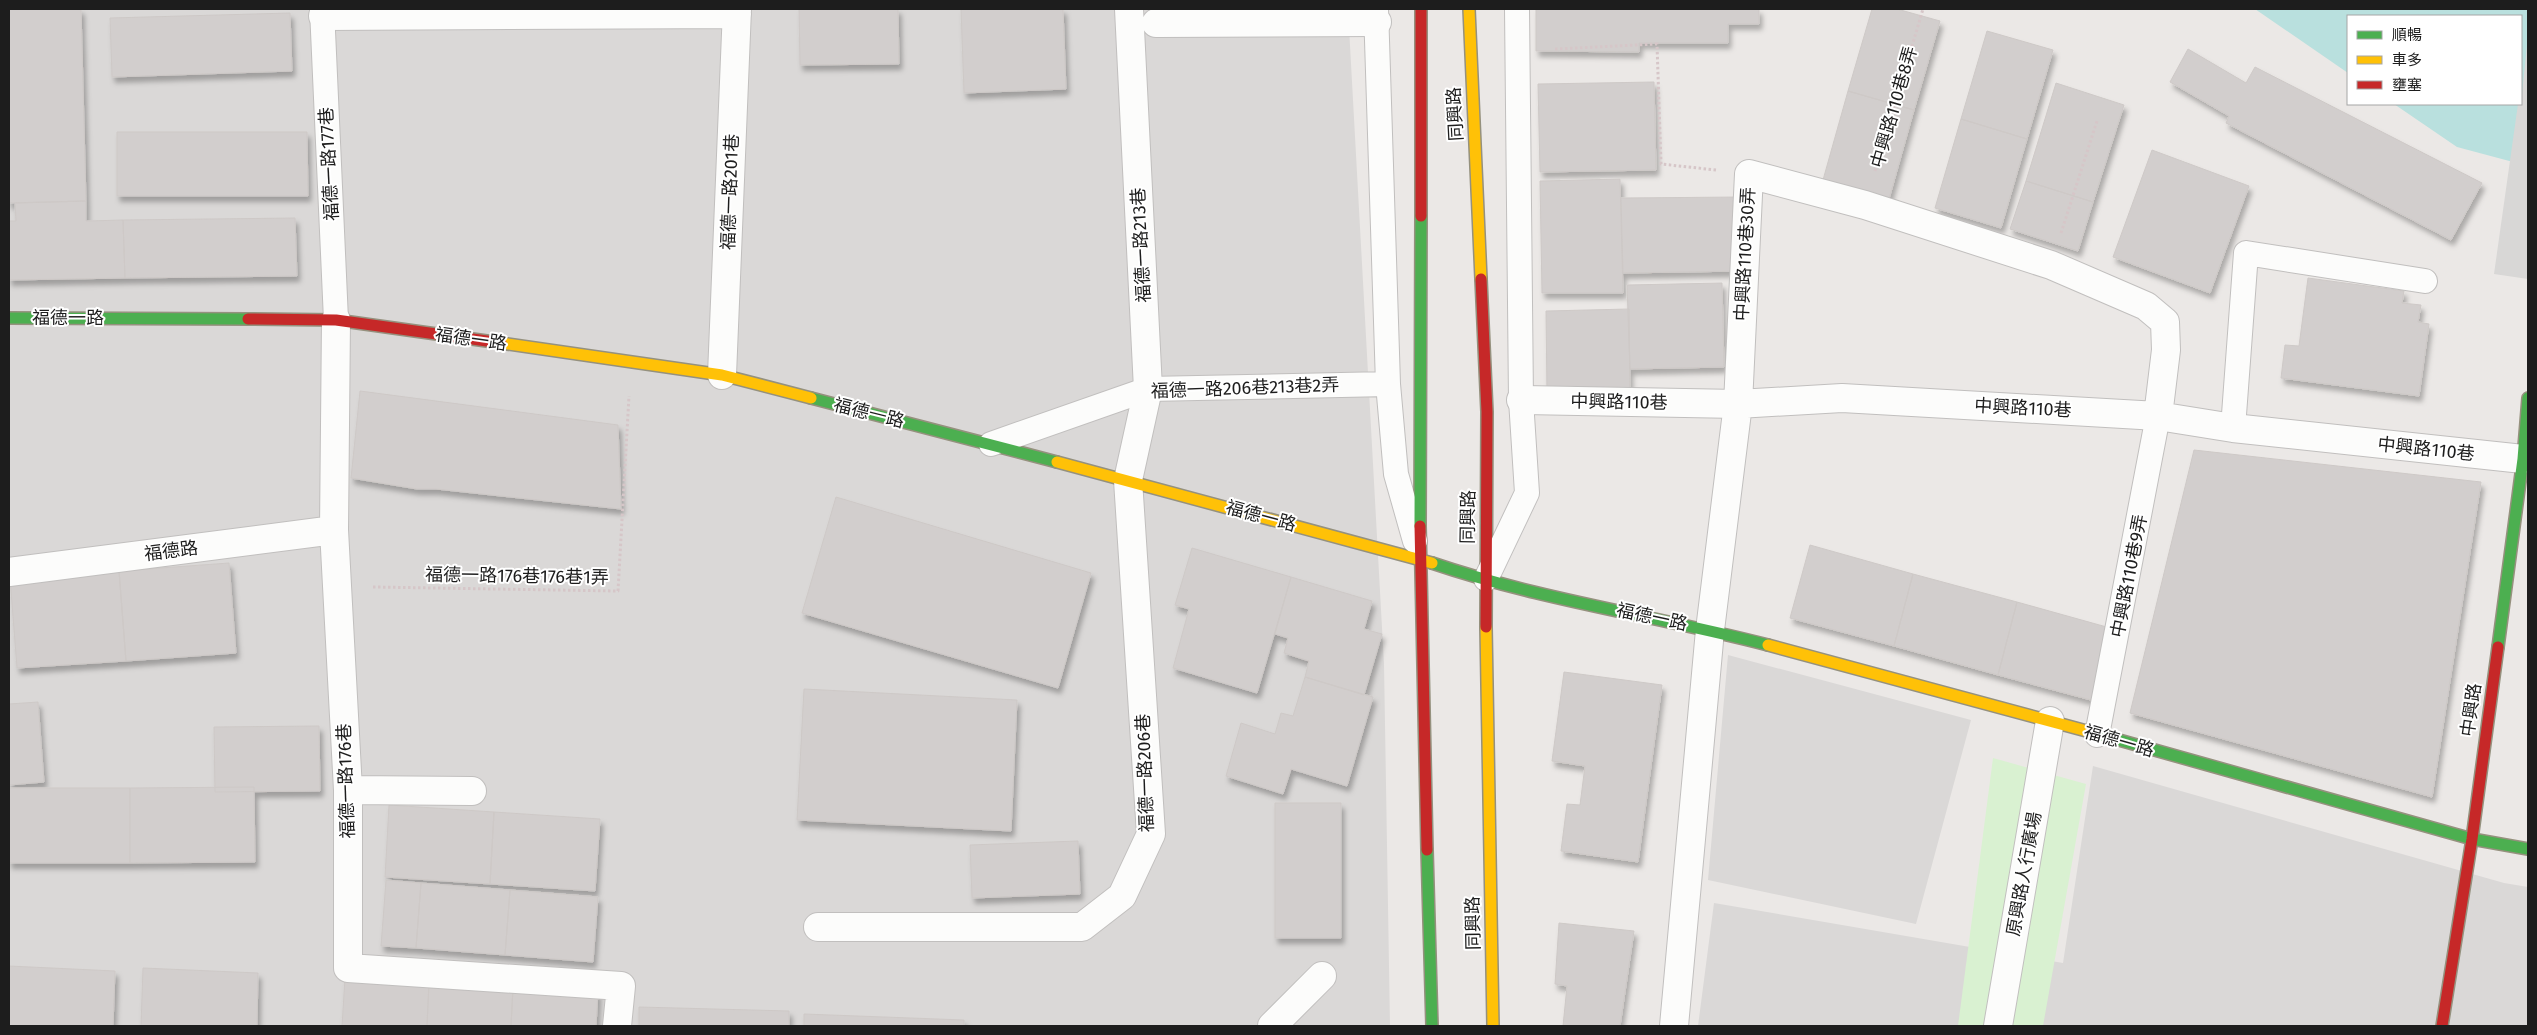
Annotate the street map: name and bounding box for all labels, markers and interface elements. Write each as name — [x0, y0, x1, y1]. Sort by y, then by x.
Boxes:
legend — [2347, 15, 2522, 105]
text: 順暢 — [2392, 26, 2422, 44]
street label: 中興路110巷8弄 — [1866, 44, 1922, 170]
text: 車多 — [2392, 51, 2422, 69]
text: 壅塞 — [2392, 76, 2422, 94]
street label: 同興路 — [1443, 86, 1467, 142]
street label: 福德一路177巷 — [315, 107, 343, 221]
street label: 福德一路201巷 — [717, 133, 743, 251]
street label: 中興路110巷30弄 — [1730, 186, 1760, 322]
street label: 福德一路213巷 — [1127, 187, 1155, 303]
street label: 福德一路 — [32, 307, 104, 329]
street label: 福德一路 — [434, 323, 508, 355]
street label: 福德一路206巷213巷2弄 — [1150, 374, 1340, 402]
street label: 中興路110巷 — [1570, 390, 1668, 414]
street label: 福德一路 — [831, 394, 907, 432]
street label: 中興路110巷 — [1974, 394, 2072, 422]
street label: 中興路110巷 — [2376, 433, 2476, 465]
street label: 同興路 — [1457, 490, 1479, 544]
street label: 福德一路 — [1223, 496, 1299, 536]
street label: 中興路110巷9弄 — [2106, 513, 2152, 639]
street label: 福德路 — [143, 537, 199, 565]
street label: 福德一路176巷176巷1弄 — [425, 563, 609, 589]
street label: 福德一路 — [1614, 599, 1690, 635]
street label: 中興路 — [2456, 682, 2486, 738]
street label: 福德一路206巷 — [1132, 713, 1158, 833]
street label: 福德一路 — [2081, 721, 2157, 761]
street label: 福德一路176巷 — [333, 723, 359, 839]
street label: 原興路人行廣場 — [2002, 810, 2046, 938]
street label: 同興路 — [1462, 896, 1484, 950]

